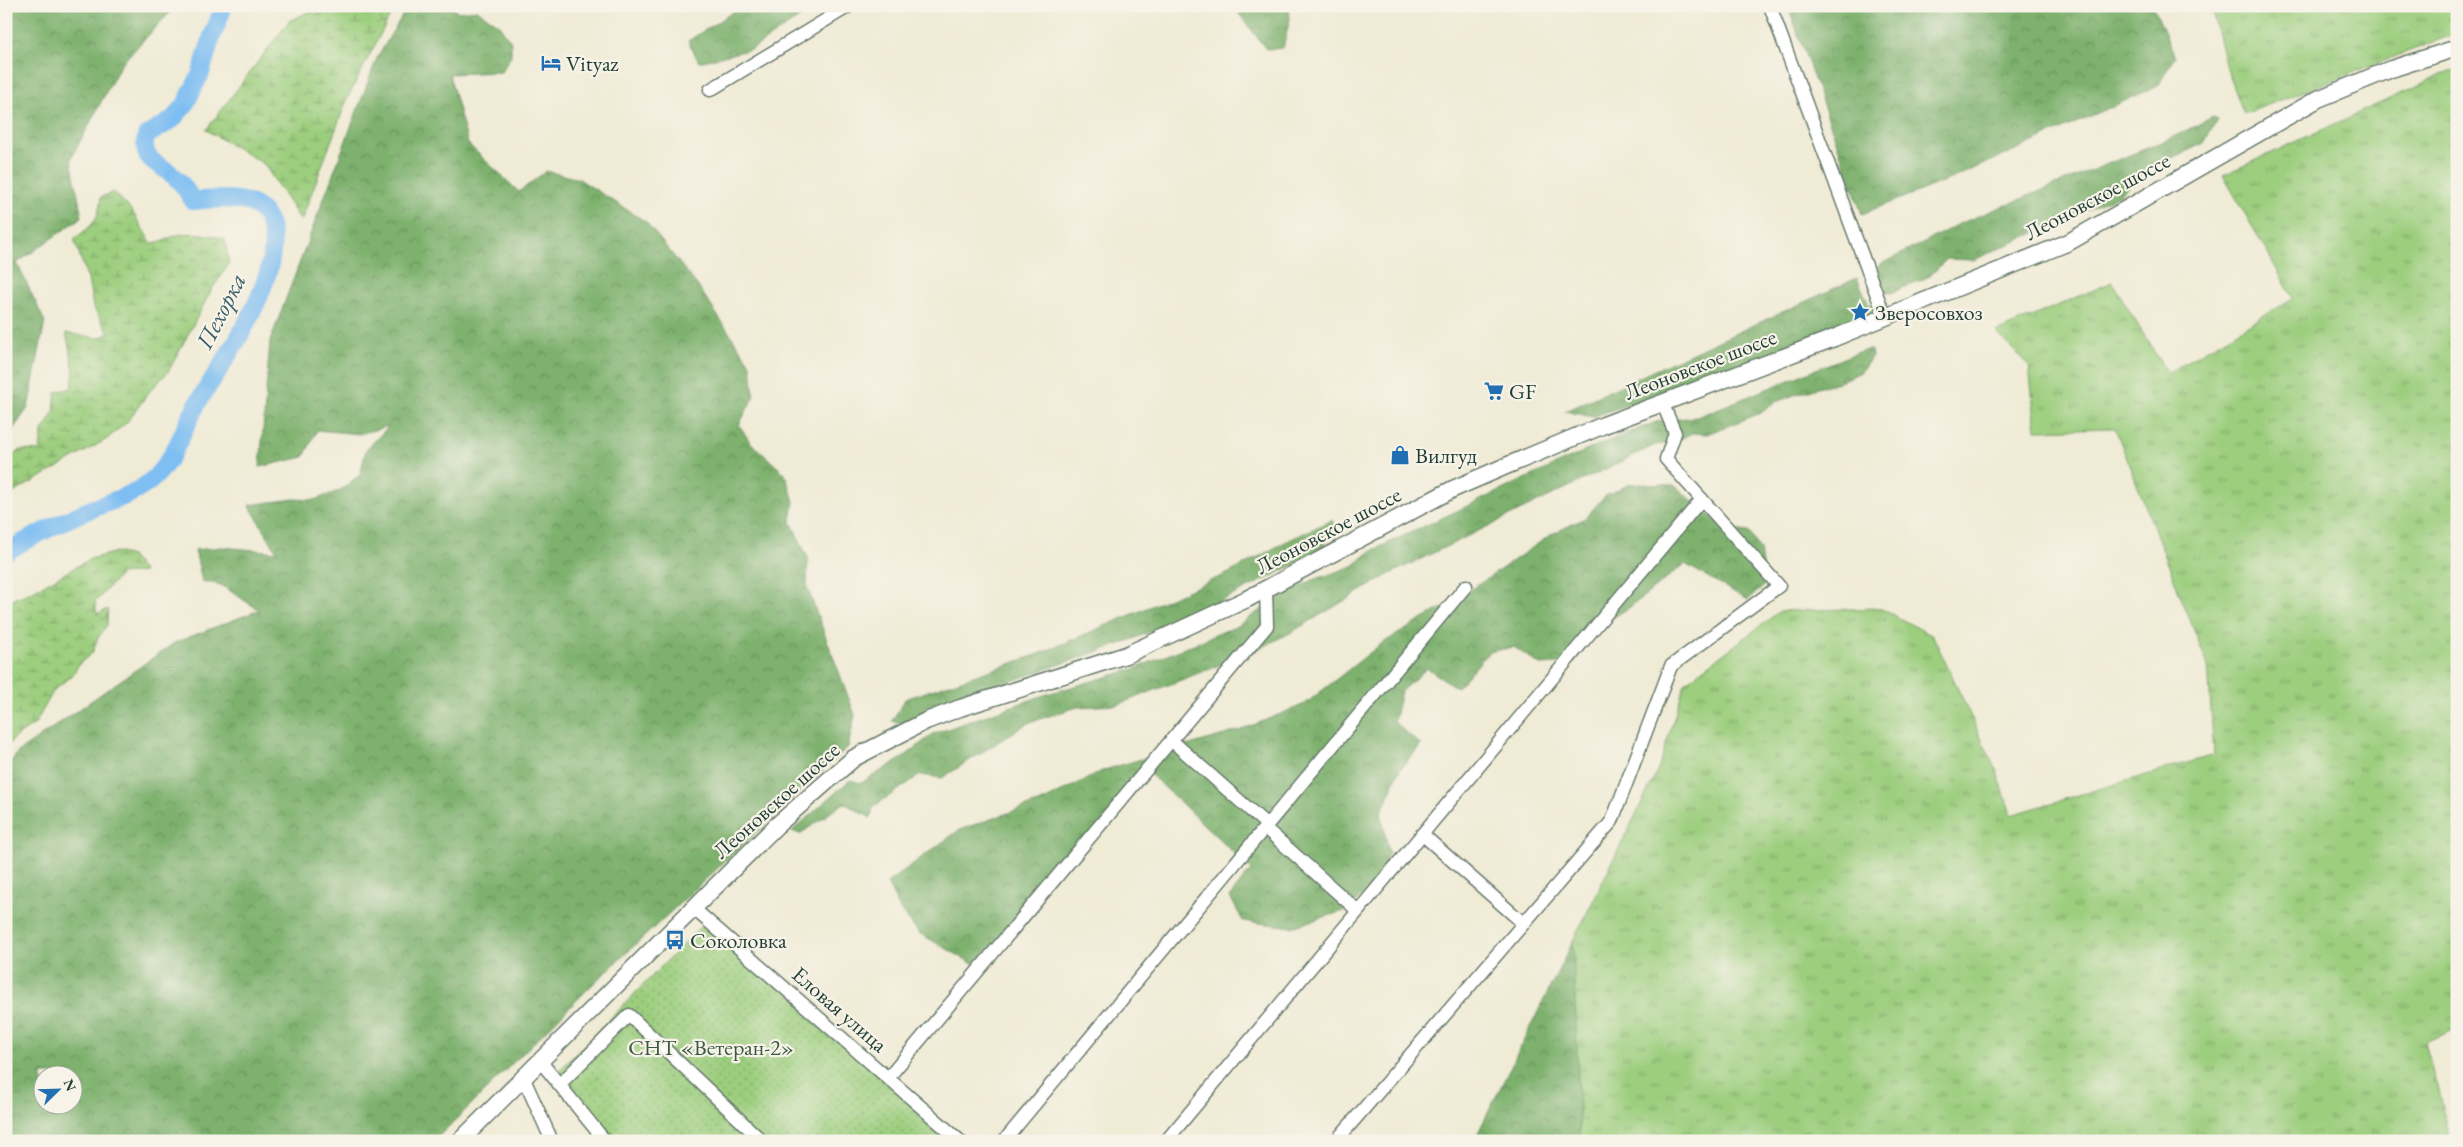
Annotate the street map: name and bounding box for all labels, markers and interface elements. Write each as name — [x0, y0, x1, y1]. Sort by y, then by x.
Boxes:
place label: Vityaz — [566, 49, 619, 78]
hotel icon: Vityaz — [540, 52, 562, 74]
street label: Леоновское шоссе — [2019, 146, 2175, 247]
water label: Пехорка — [188, 268, 253, 355]
place label: Зверосовхоз — [1875, 298, 1983, 327]
place icon: Зверосовхоз — [1849, 301, 1871, 323]
street label: Леоновское шоссе — [1620, 322, 1781, 407]
place label: GF — [1509, 377, 1536, 406]
supermarket icon: GF — [1483, 380, 1505, 402]
place label: Вилгуд — [1415, 441, 1477, 470]
shop icon: Вилгуд — [1389, 444, 1411, 466]
street label: Леоновское шоссе — [1250, 480, 1406, 581]
street label: Леоновское шоссе — [707, 735, 846, 865]
place label: Соколовка — [690, 926, 787, 955]
bus stop icon: Соколовка — [664, 929, 686, 951]
street label: Еловая улица — [786, 960, 894, 1059]
park label: СНТ «Ветеран-2» — [628, 1033, 794, 1062]
north arrow — [32, 1064, 82, 1114]
text: N — [59, 1076, 81, 1094]

